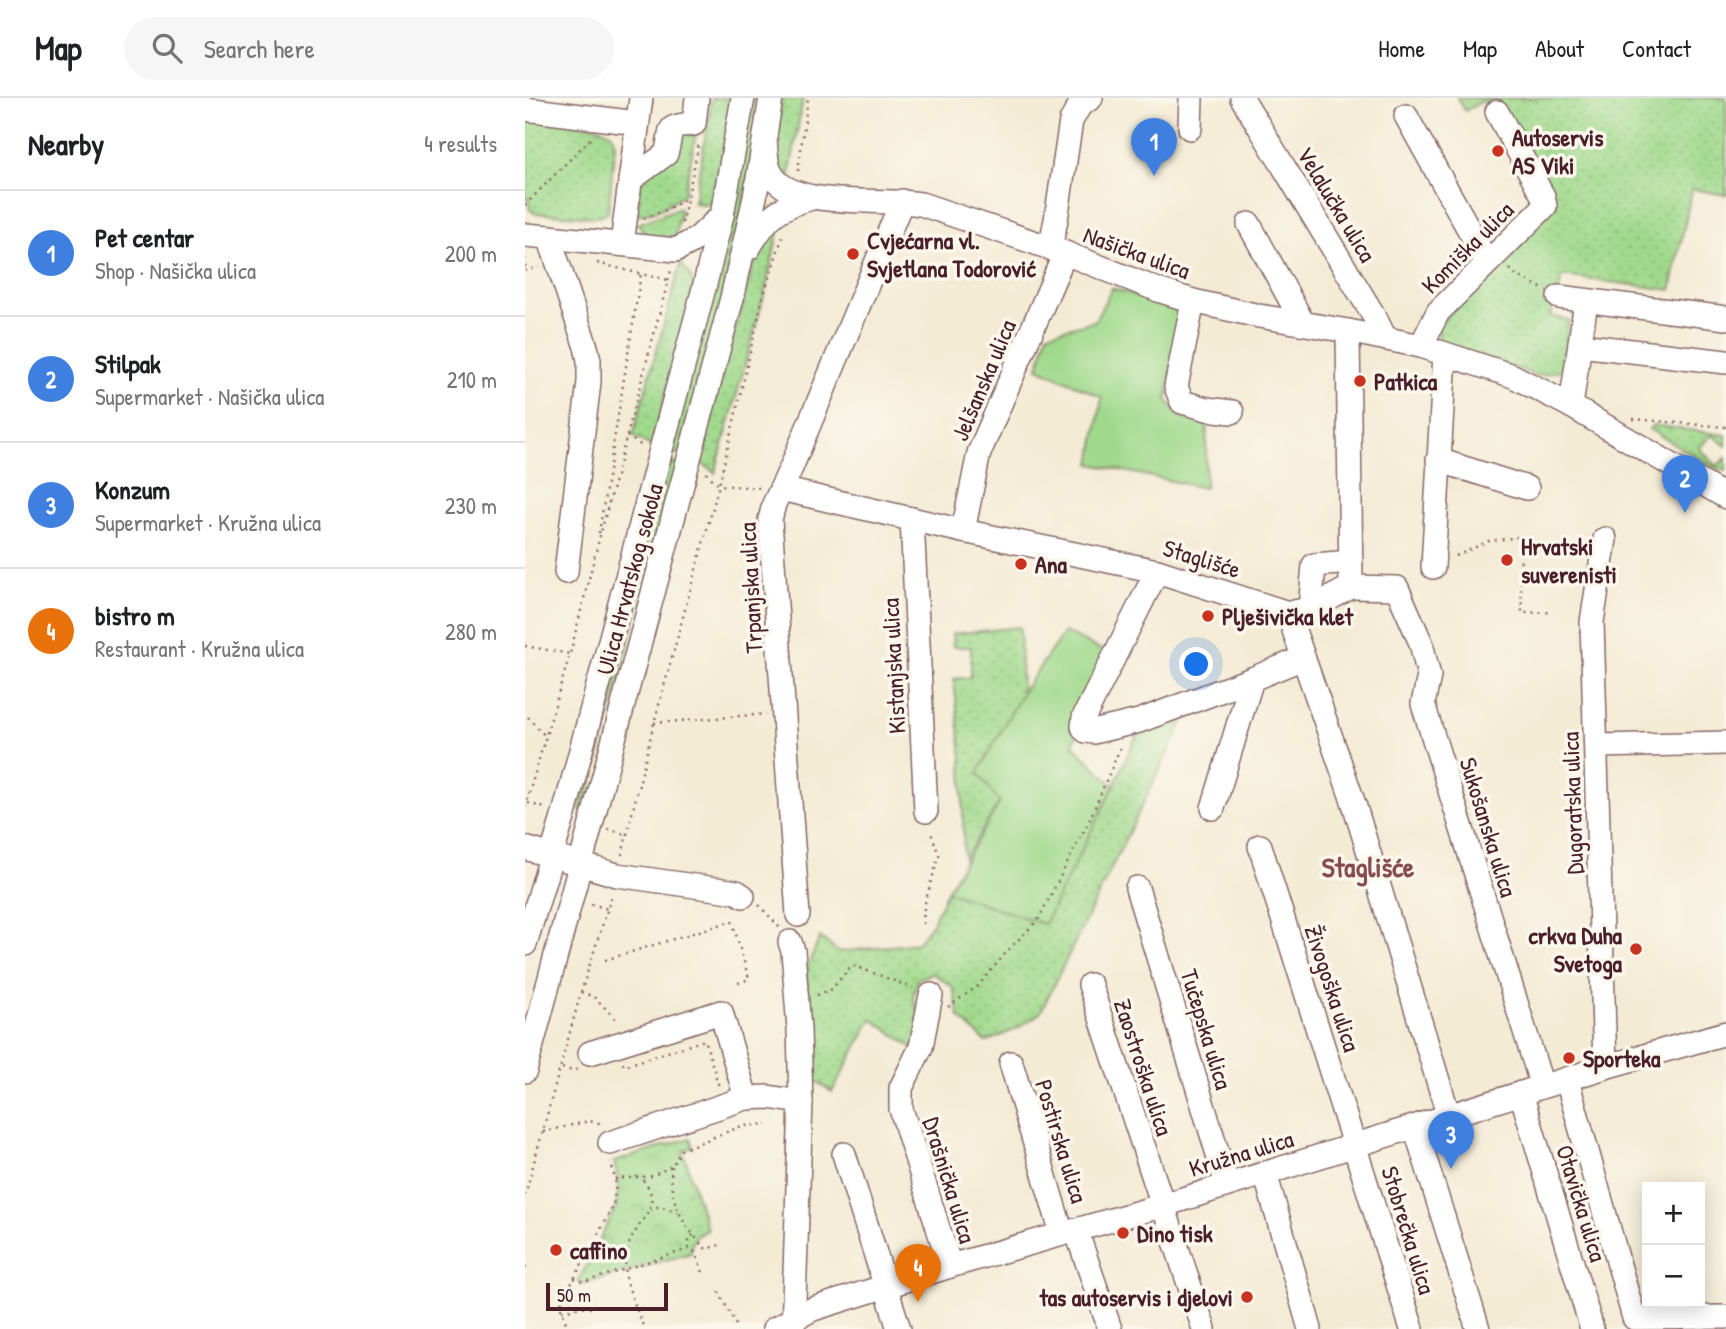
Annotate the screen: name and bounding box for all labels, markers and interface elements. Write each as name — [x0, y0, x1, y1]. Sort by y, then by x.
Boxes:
search box — [124, 17, 614, 80]
text: Map — [35, 26, 82, 70]
icon: search — [148, 29, 186, 67]
text: Search here — [204, 31, 315, 66]
text: Home — [1378, 32, 1425, 64]
text: Map — [1463, 32, 1497, 64]
text: About — [1535, 32, 1584, 64]
text: Contact — [1622, 32, 1691, 64]
pin: 1 — [1131, 118, 1177, 176]
place label: Autoservis AS Viki — [1512, 121, 1604, 181]
text: Nearby — [28, 124, 104, 164]
text: 4 results — [424, 128, 497, 159]
street label: Velalučka ulica — [1290, 140, 1384, 268]
marker: Autoservis AS Viki — [1490, 143, 1506, 159]
street label: Komiška ulica — [1414, 194, 1520, 300]
street label: Našička ulica — [1079, 218, 1195, 286]
text: Pet centar — [95, 220, 194, 255]
place label: Cvjećarna vl. Svjetlana Todorović — [867, 224, 1036, 284]
text: 1 — [47, 238, 55, 269]
text: 200 m — [445, 238, 497, 269]
marker: Cvjećarna vl. Svjetlana Todorović — [845, 246, 861, 262]
text: Shop · Našička ulica — [95, 255, 256, 286]
street label: Jelšanska ulica — [943, 315, 1023, 445]
text: Stilpak — [95, 346, 161, 381]
text: 2 — [46, 364, 56, 395]
text: 210 m — [447, 364, 497, 395]
place label: Patkica — [1374, 365, 1438, 397]
marker: Patkica — [1352, 373, 1368, 389]
text: Supermarket · Našička ulica — [95, 381, 324, 412]
pin: 2 — [1662, 455, 1708, 513]
text: Konzum — [95, 472, 170, 507]
street label: Ulica Hrvatskog sokola — [588, 480, 670, 678]
text: 3 — [46, 490, 56, 521]
text: 230 m — [445, 490, 497, 521]
text: Supermarket · Kružna ulica — [95, 507, 321, 538]
street label: Trpanjska ulica — [731, 522, 769, 654]
place label: Hrvatski suverenisti — [1521, 530, 1617, 590]
street label: Staglišće — [1159, 531, 1245, 585]
place label: Ana — [1035, 548, 1068, 580]
marker: Hrvatski suverenisti — [1499, 552, 1515, 568]
marker: Ana — [1013, 556, 1029, 572]
street label: Kistanjska ulica — [873, 597, 913, 735]
text: bistro m — [95, 598, 175, 633]
place label: Plješivička klet — [1222, 600, 1354, 632]
marker: Plješivička klet — [1200, 608, 1216, 624]
text: 4 — [47, 616, 55, 647]
text: 280 m — [445, 616, 497, 647]
text: Restaurant · Kružna ulica — [95, 633, 304, 664]
your location — [1179, 647, 1213, 681]
street label: Dugoratska ulica — [1554, 731, 1590, 875]
street label: Sukošanska ulica — [1453, 753, 1525, 901]
district label: Staglišće — [1322, 848, 1415, 887]
place label: crkva Duha Svetoga — [1528, 919, 1623, 980]
street label: Živogoška ulica — [1297, 921, 1369, 1055]
marker: crkva Duha Svetoga — [1628, 941, 1644, 957]
street label: Tučepska ulica — [1174, 965, 1240, 1093]
street label: Zaostroška ulica — [1107, 995, 1181, 1139]
place label: Sporteka — [1583, 1042, 1661, 1075]
marker: Sporteka — [1561, 1050, 1577, 1066]
street label: Postirska ulica — [1028, 1075, 1096, 1207]
pin: 3 — [1428, 1111, 1474, 1169]
street label: Drašnička ulica — [916, 1113, 984, 1247]
street label: Kružna ulica — [1185, 1122, 1297, 1184]
street label: Otavička ulica — [1549, 1141, 1615, 1265]
street label: Stobrečka ulica — [1374, 1162, 1444, 1298]
map controls — [1642, 1182, 1705, 1308]
button: + — [1642, 1182, 1705, 1245]
place label: Dino tisk — [1137, 1217, 1213, 1249]
marker: Dino tisk — [1115, 1225, 1131, 1241]
place label: caffino — [570, 1234, 628, 1266]
marker: caffino — [548, 1242, 564, 1258]
pin: 4 — [895, 1244, 941, 1302]
button: − — [1642, 1245, 1705, 1308]
scale bar — [546, 1280, 669, 1312]
place label: tas autoservis i djelovi — [1038, 1281, 1233, 1313]
text: 50 m — [557, 1282, 591, 1308]
marker: tas autoservis i djelovi — [1239, 1289, 1255, 1305]

